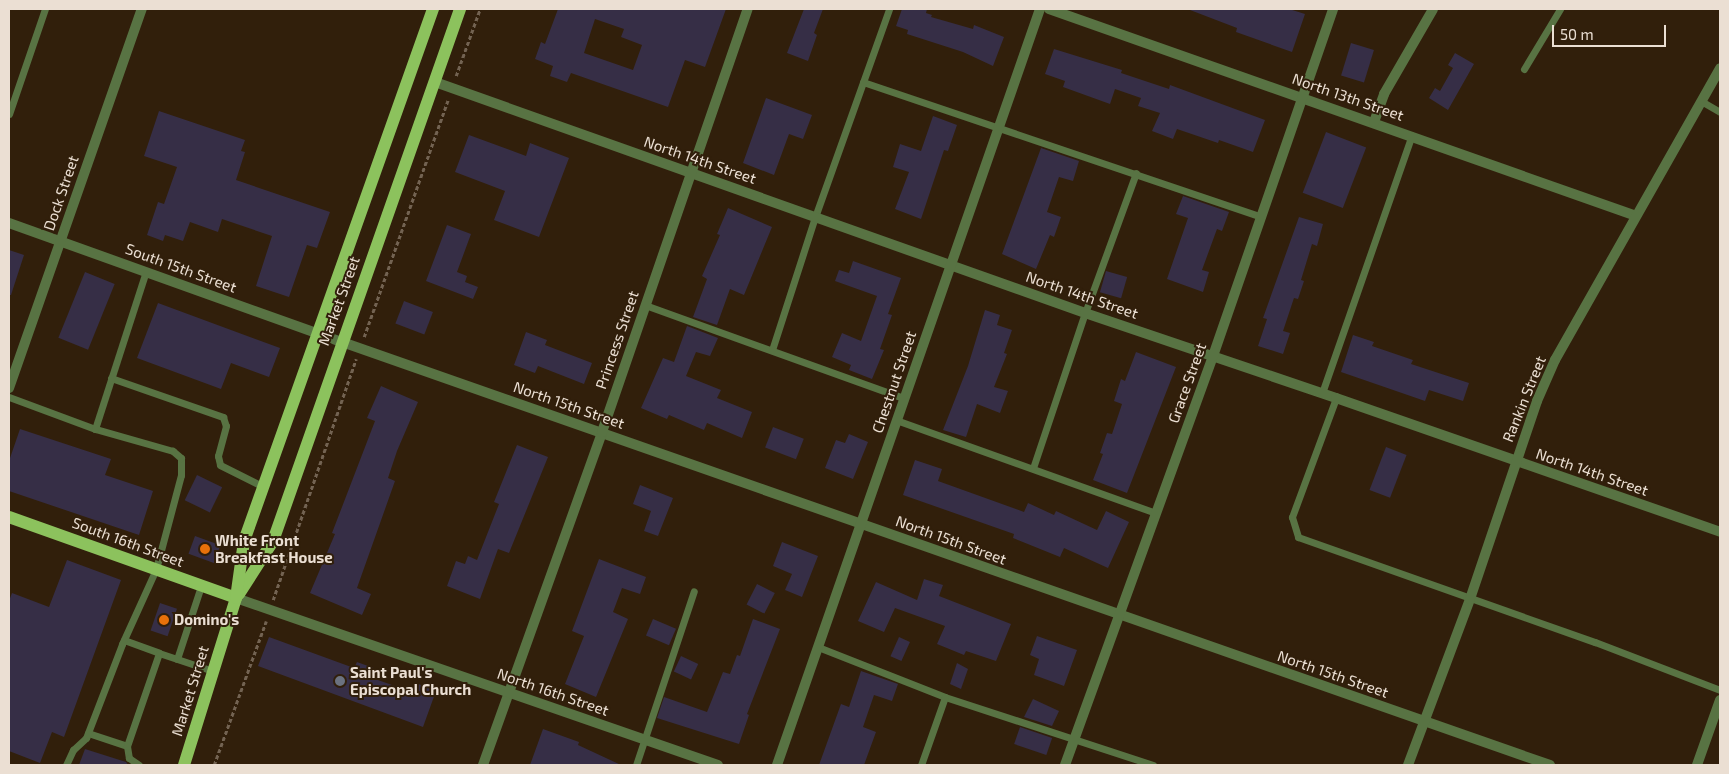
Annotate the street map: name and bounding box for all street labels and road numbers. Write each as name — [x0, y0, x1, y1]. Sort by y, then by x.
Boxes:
street label: North 13th Street — [1290, 70, 1406, 124]
street label: North 14th Street — [642, 132, 758, 188]
street label: Dock Street — [40, 153, 82, 233]
street label: South 15th Street — [123, 240, 239, 296]
street label: Market Street — [315, 254, 363, 348]
street label: North 14th Street — [1024, 267, 1140, 323]
street label: Princess Street — [592, 288, 642, 392]
street label: Chestnut Street — [868, 329, 920, 435]
street label: Grace Street — [1164, 340, 1210, 426]
street label: Rankin Street — [1499, 353, 1549, 445]
street label: North 15th Street — [511, 378, 627, 432]
street label: North 14th Street — [1534, 444, 1650, 500]
street label: North 15th Street — [893, 512, 1009, 568]
street label: South 16th Street — [70, 513, 186, 571]
street label: Market Street — [168, 644, 212, 738]
street label: North 15th Street — [1275, 647, 1391, 701]
street label: North 16th Street — [495, 664, 611, 720]

